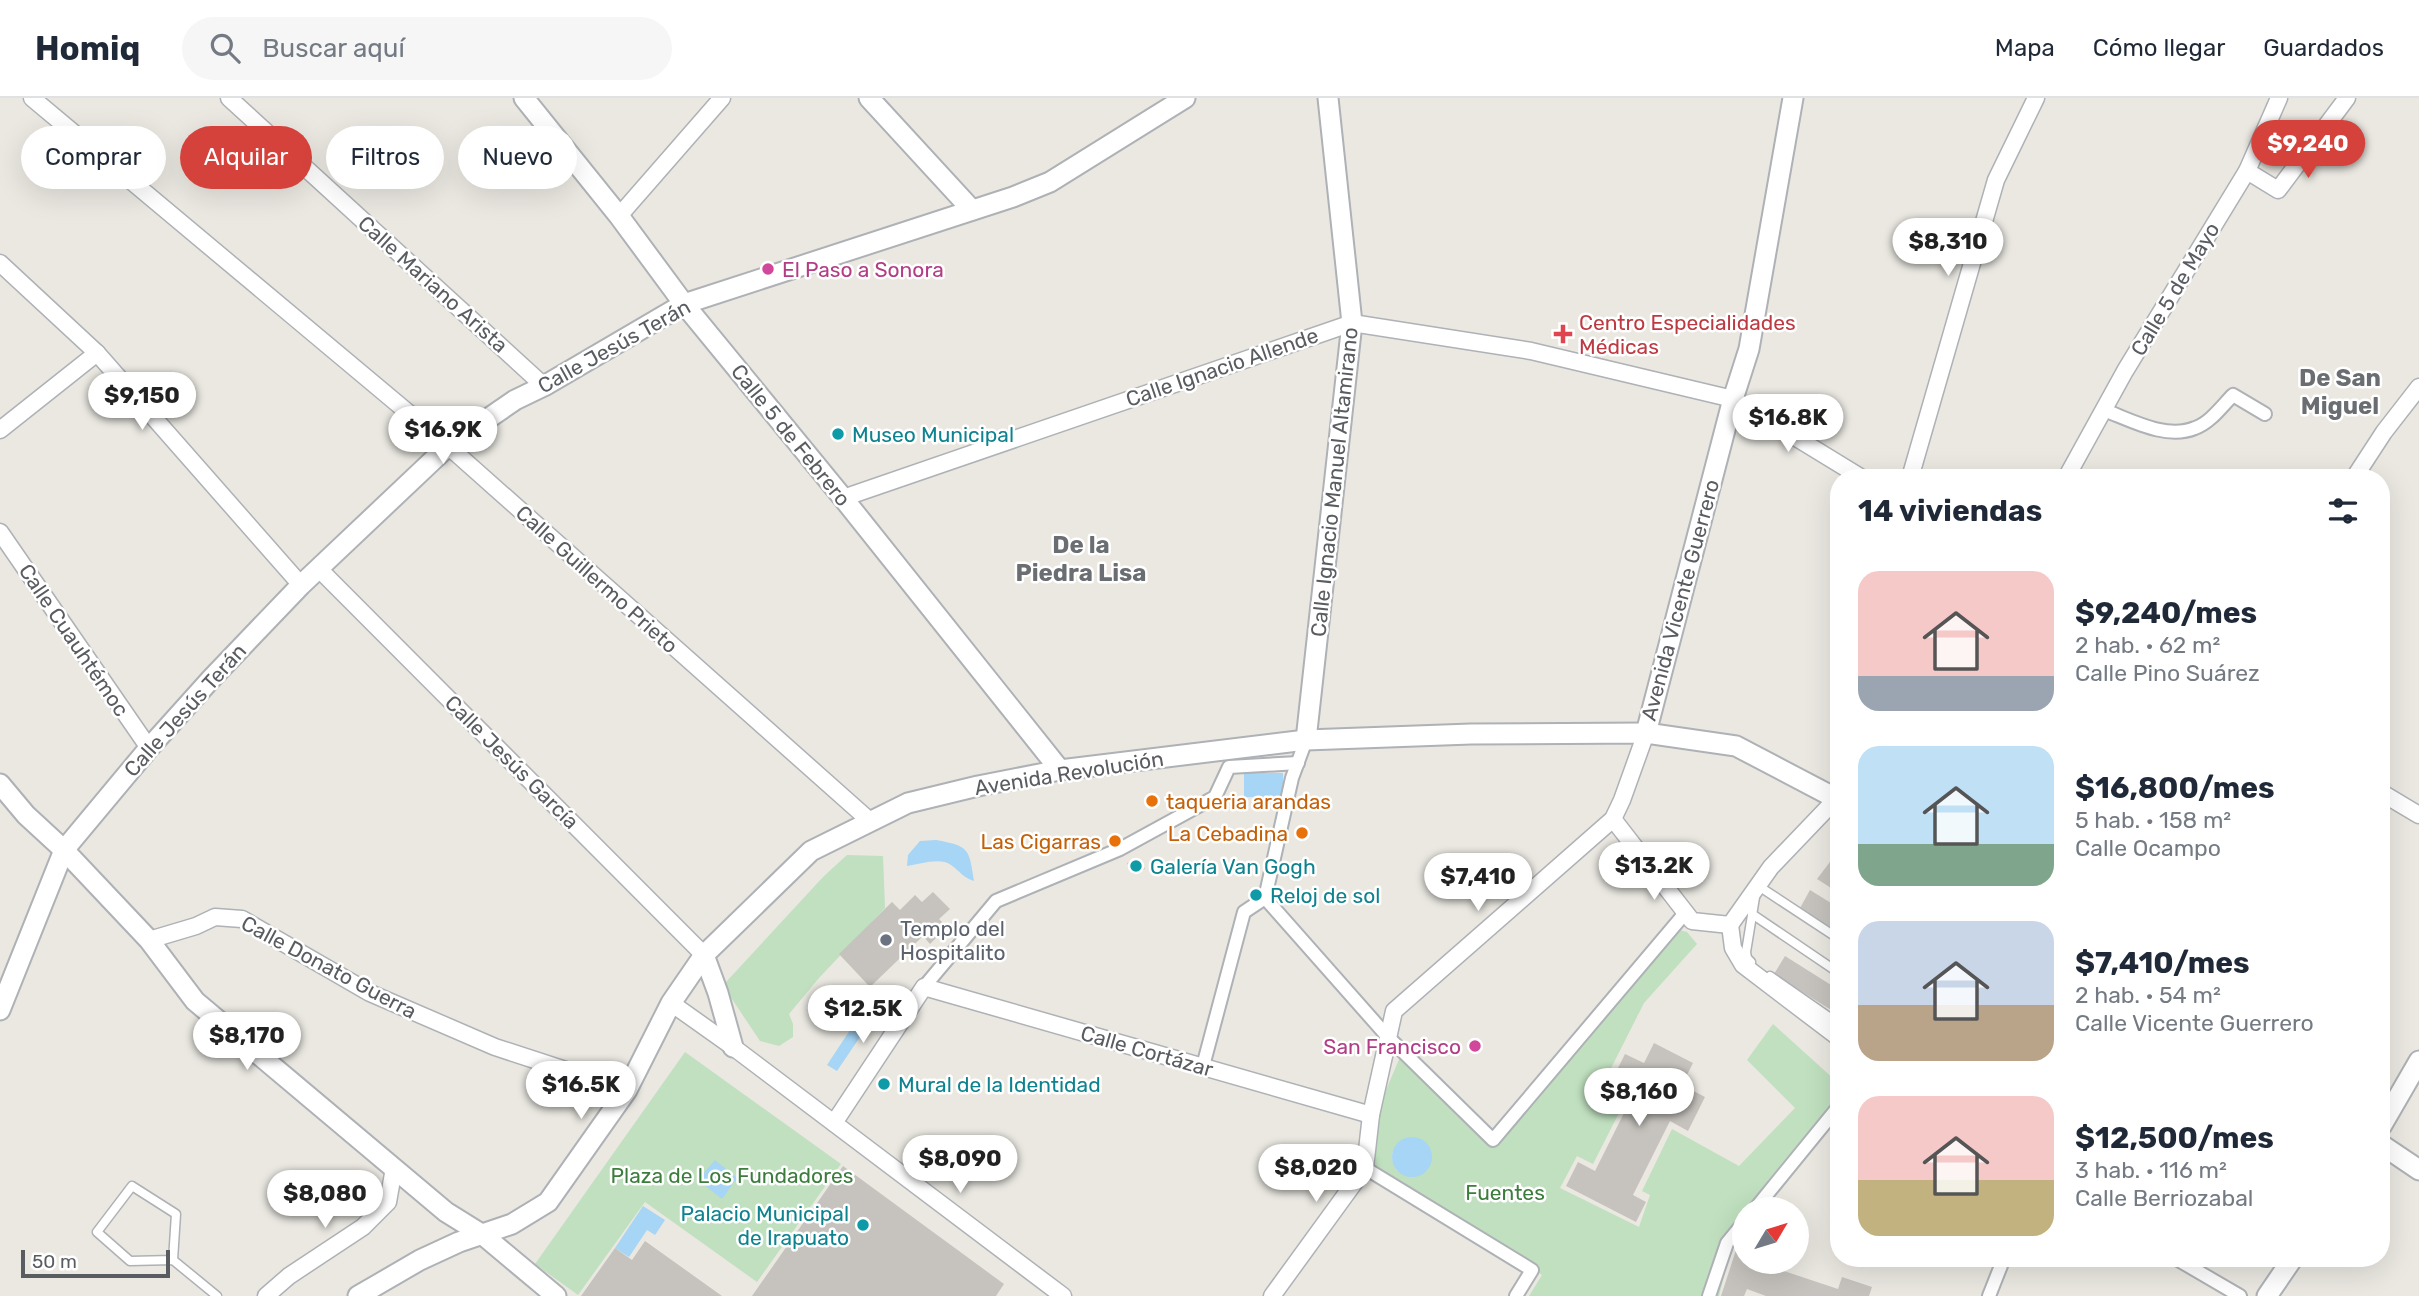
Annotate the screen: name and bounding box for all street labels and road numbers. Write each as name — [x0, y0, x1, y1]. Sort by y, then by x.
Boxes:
street label: Calle Mariano Arista — [353, 210, 513, 358]
street label: Calle 5 de Mayo — [2125, 218, 2225, 360]
street label: Calle Jesús Terán — [533, 294, 695, 398]
street label: Calle Ignacio Allende — [1123, 322, 1321, 412]
street label: Calle Ignacio Manuel Altamirano — [1305, 326, 1363, 638]
street label: Calle 5 de Febrero — [726, 359, 856, 511]
street label: Avenida Vicente Guerrero — [1636, 477, 1724, 723]
street label: Calle Guillermo Prieto — [511, 500, 683, 658]
street label: Calle Cuauhtémoc — [14, 559, 134, 721]
street label: Calle Jesús Terán — [119, 638, 251, 782]
street label: Calle Jesús García — [440, 690, 584, 834]
street label: Avenida Revolución — [973, 746, 1165, 800]
street label: Calle Donato Guerra — [237, 910, 421, 1024]
street label: Calle Cortázar — [1078, 1020, 1216, 1082]

